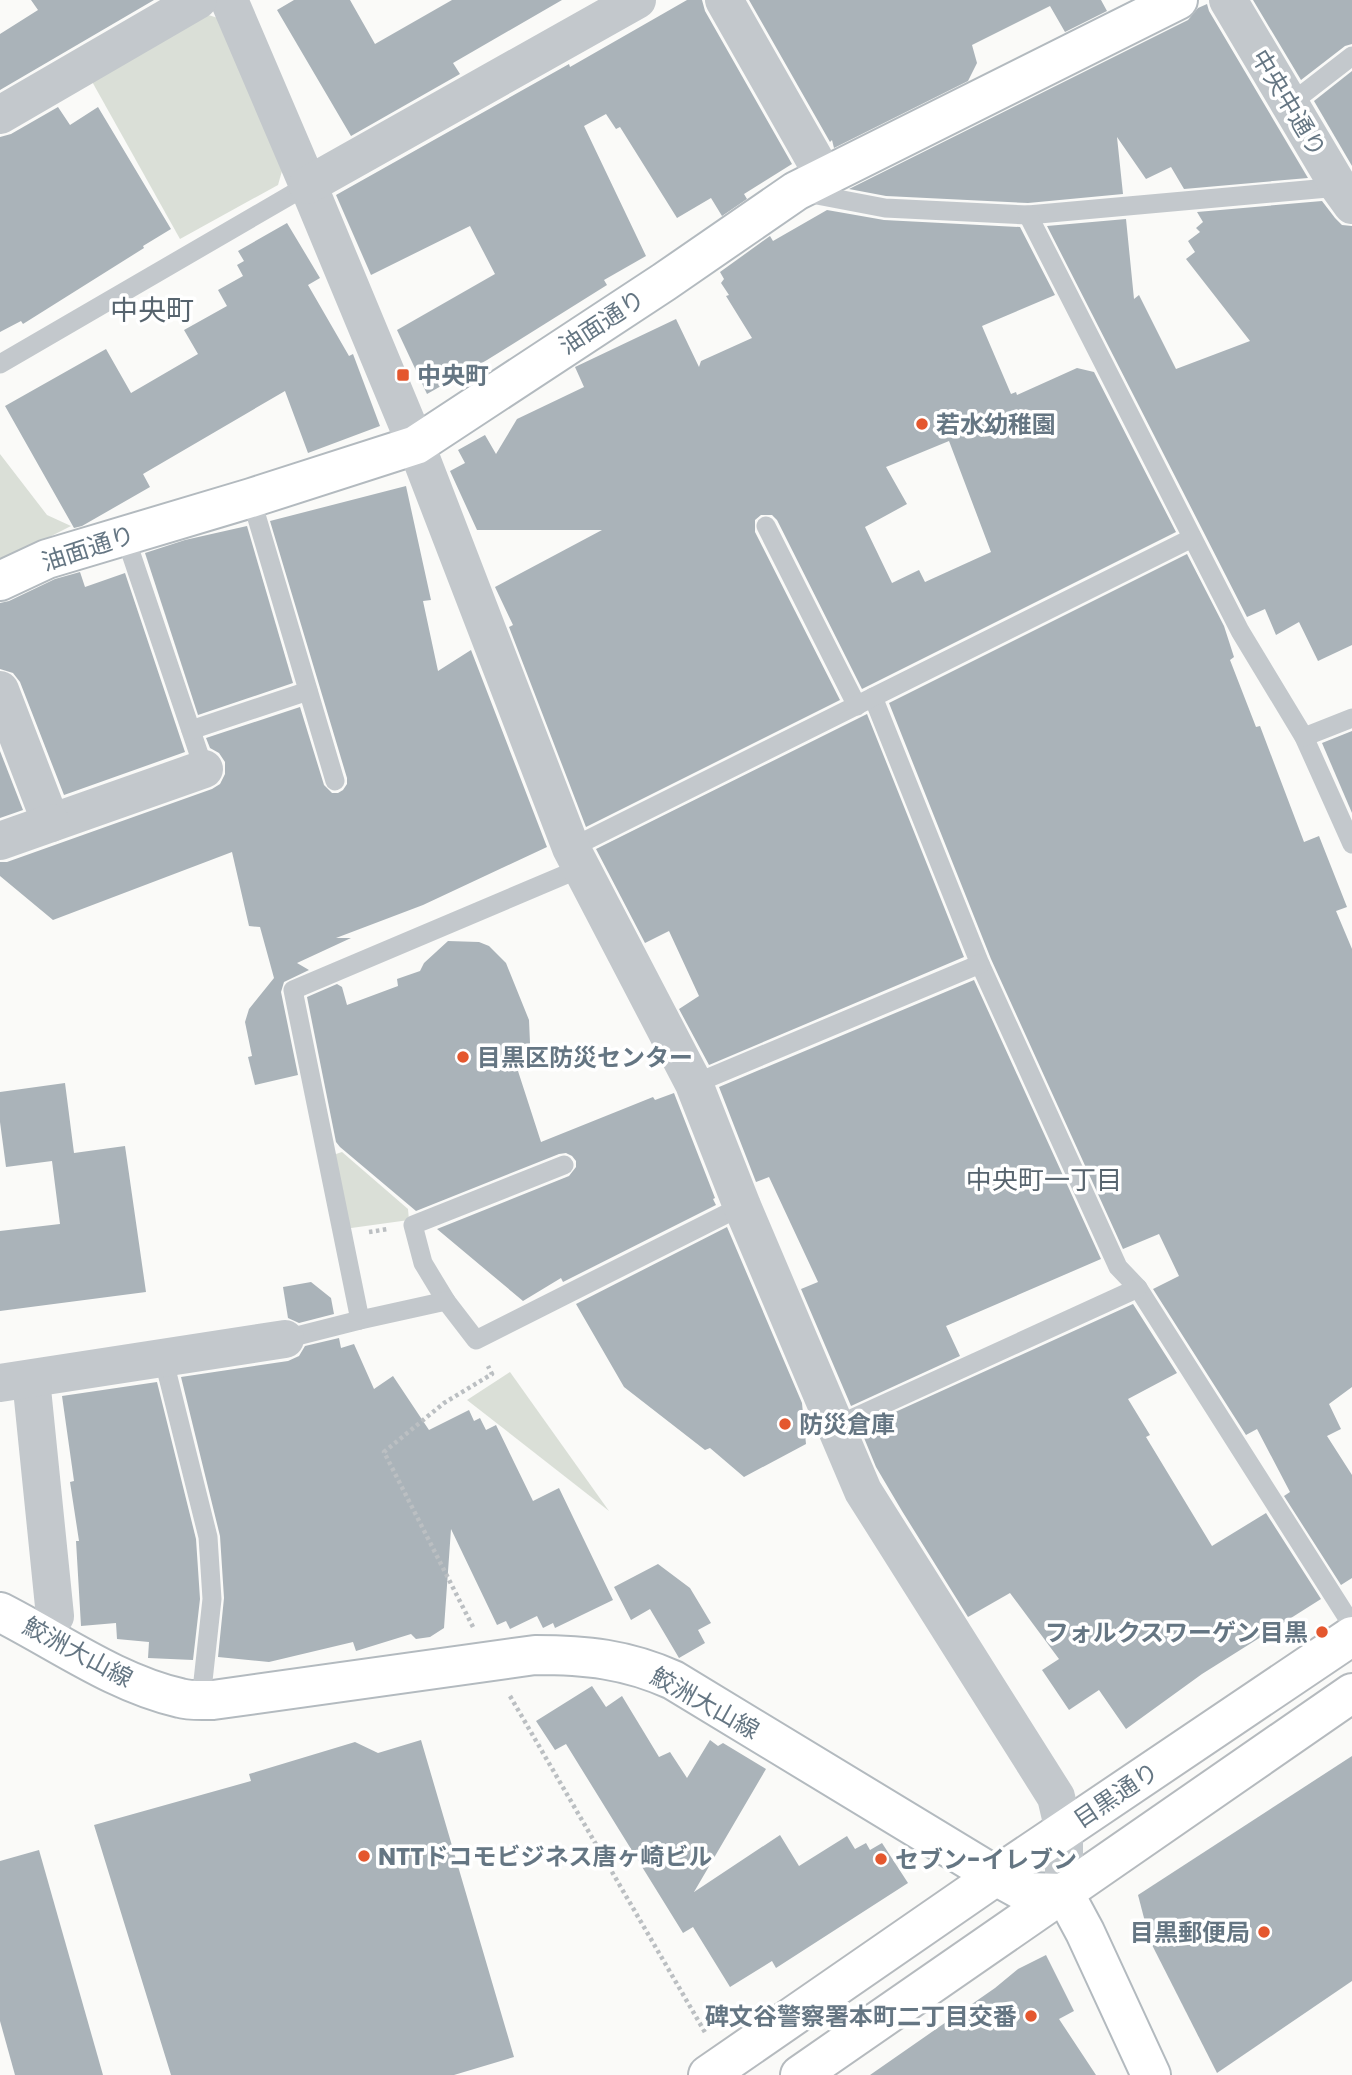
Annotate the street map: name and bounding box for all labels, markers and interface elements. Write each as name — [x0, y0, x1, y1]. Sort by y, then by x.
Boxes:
street label: 中央中通り — [1244, 43, 1334, 163]
street label: 油面通り — [553, 282, 651, 362]
district label: 中央町 — [110, 291, 194, 330]
place label: 中央町 — [417, 359, 489, 392]
marker: 中央町 — [395, 367, 411, 383]
place label: 若水幼稚園 — [936, 408, 1056, 441]
marker: 若水幼稚園 — [914, 416, 930, 432]
street label: 油面通り — [37, 517, 139, 579]
place label: 目黒区防災センター — [477, 1041, 693, 1074]
marker: 目黒区防災センター — [455, 1049, 471, 1065]
district label: 中央町一丁目 — [966, 1162, 1122, 1198]
place label: 防災倉庫 — [799, 1408, 895, 1441]
marker: 防災倉庫 — [777, 1416, 793, 1432]
street label: 鮫洲大山線 — [17, 1609, 139, 1695]
place label: フォルクスワーゲン目黒 — [1045, 1616, 1308, 1649]
marker: フォルクスワーゲン目黒 — [1314, 1624, 1330, 1640]
street label: 鮫洲大山線 — [645, 1659, 765, 1747]
street label: 目黒通り — [1067, 1754, 1165, 1836]
place label: NTTドコモビジネス唐ヶ崎ビル — [378, 1840, 712, 1873]
place label: セブン-イレブン — [895, 1843, 1077, 1876]
marker: NTTドコモビジネス唐ヶ崎ビル — [356, 1848, 372, 1864]
marker: セブン-イレブン — [873, 1851, 889, 1867]
place label: 目黒郵便局 — [1130, 1916, 1250, 1949]
marker: 目黒郵便局 — [1256, 1924, 1272, 1940]
place label: 碑文谷警察署本町二丁目交番 — [705, 2000, 1017, 2033]
marker: 碑文谷警察署本町二丁目交番 — [1023, 2008, 1039, 2024]

